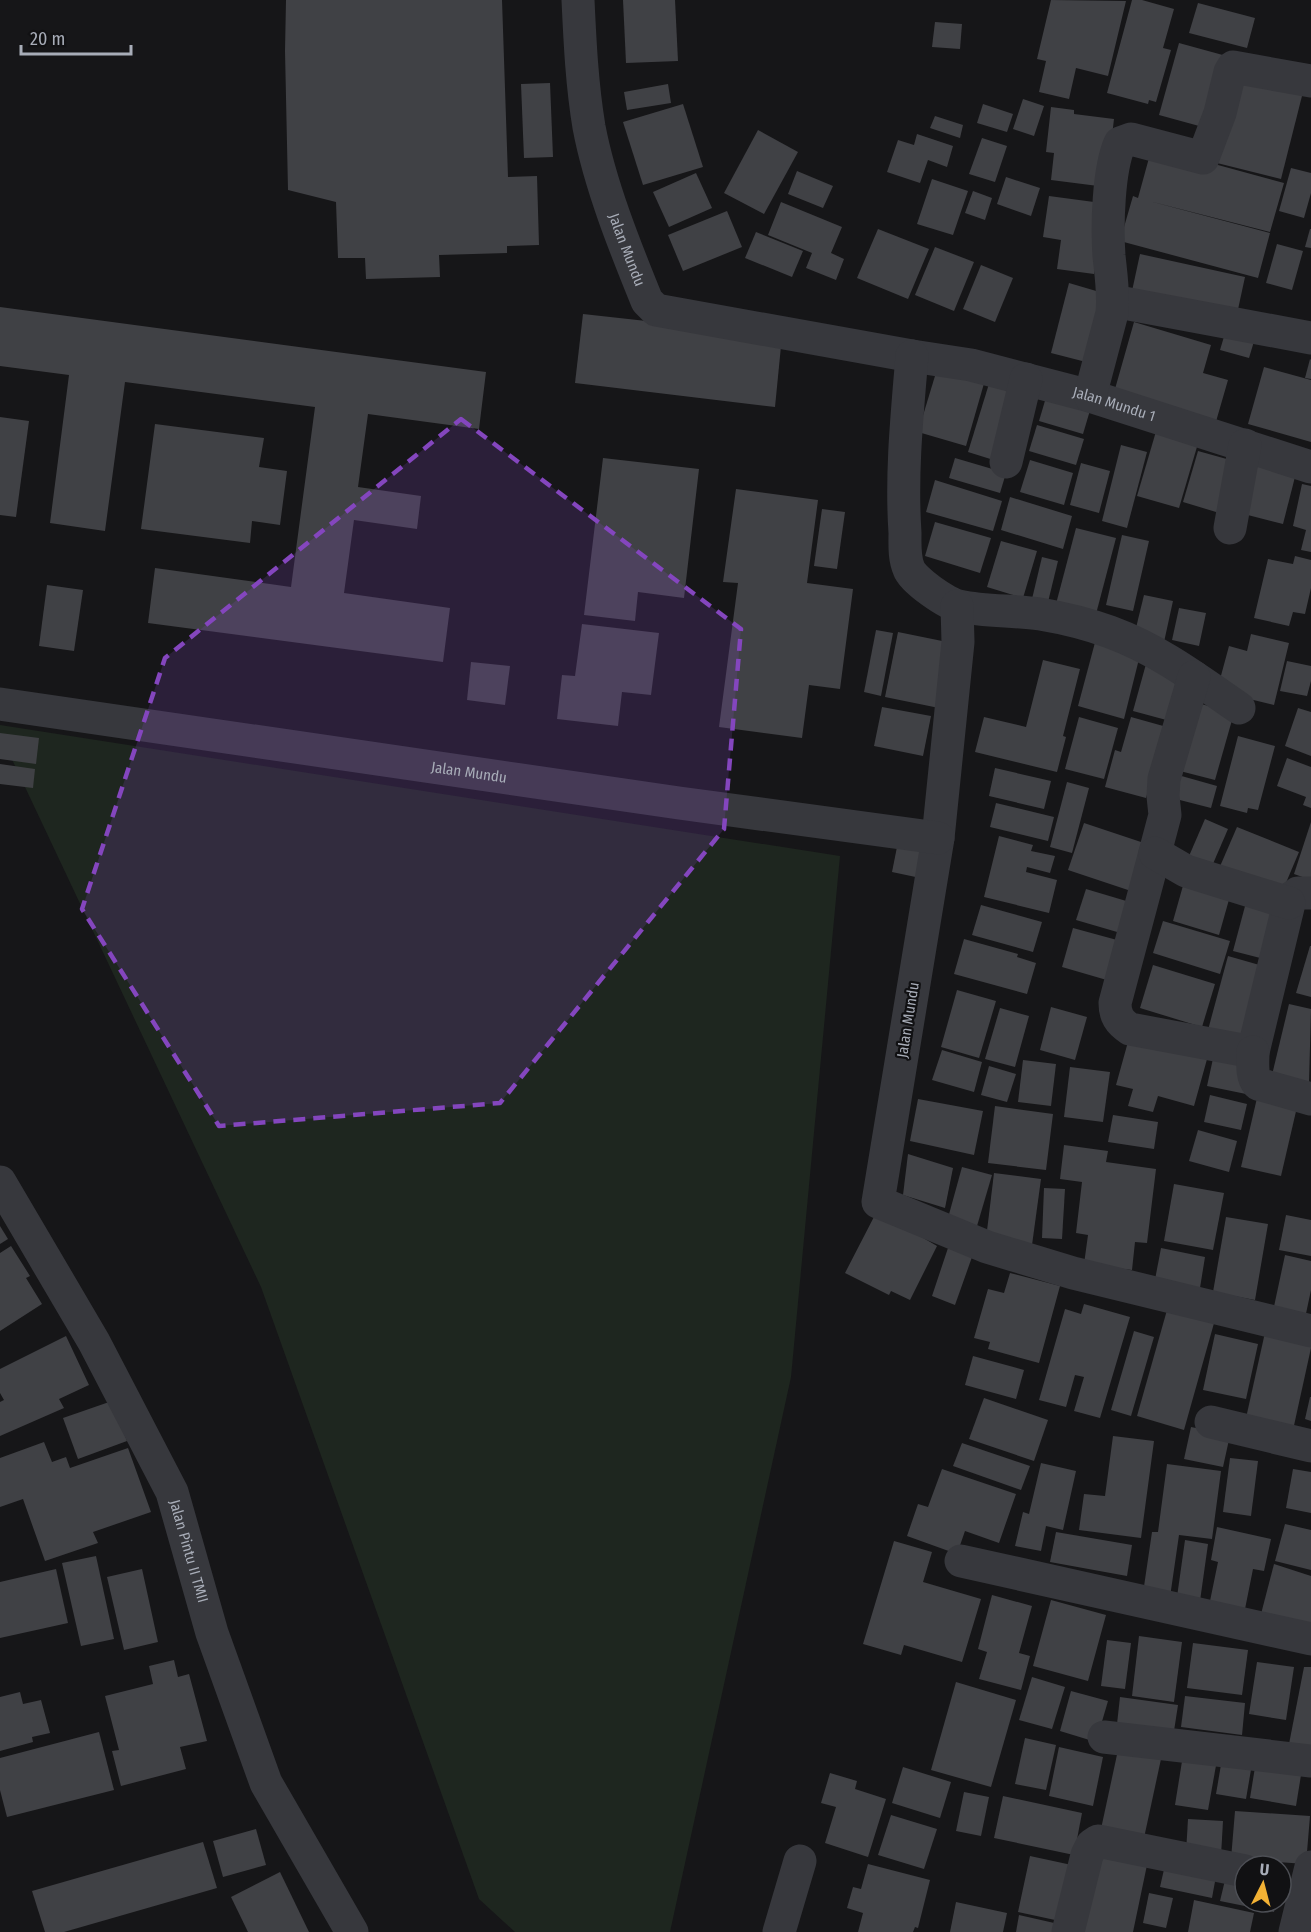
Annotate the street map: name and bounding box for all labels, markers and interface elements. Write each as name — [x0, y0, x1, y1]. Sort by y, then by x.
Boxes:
scale bar — [21, 18, 130, 56]
text: 20 m — [30, 28, 65, 50]
street label: Jalan Mundu — [605, 211, 649, 289]
street label: Jalan Mundu 1 — [1071, 383, 1158, 425]
street label: Jalan Mundu — [430, 758, 508, 787]
street label: Jalan Mundu — [893, 981, 923, 1059]
street label: Jalan Pintu II TMII — [166, 1497, 212, 1605]
north arrow — [1233, 1854, 1293, 1914]
text: U — [1259, 1860, 1270, 1880]

